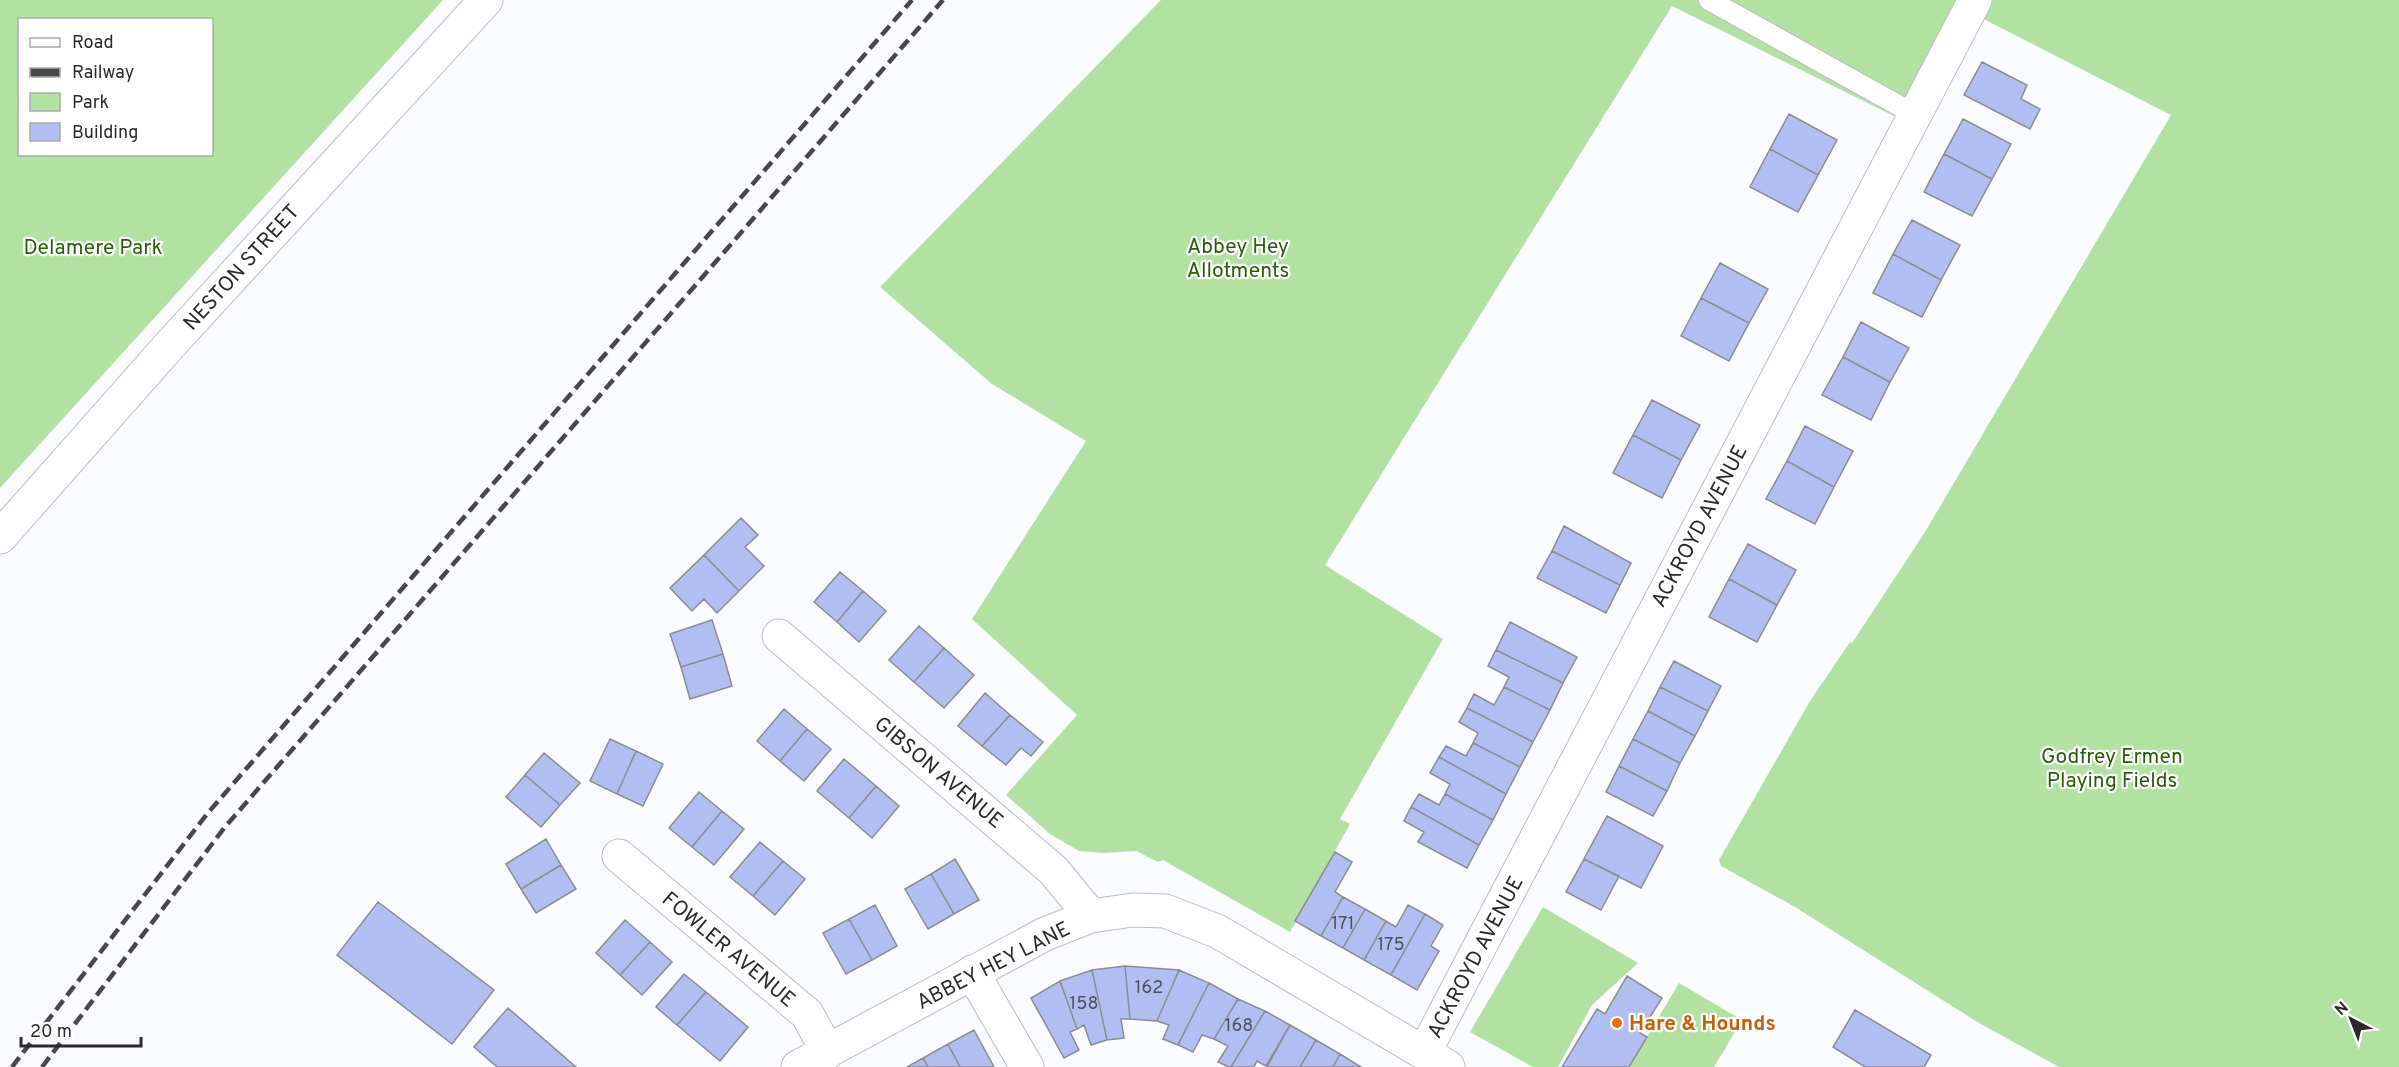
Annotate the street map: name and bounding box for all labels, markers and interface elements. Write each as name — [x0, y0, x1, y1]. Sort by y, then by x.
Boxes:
legend — [18, 18, 213, 156]
text: Road — [72, 32, 114, 55]
text: Railway — [72, 62, 134, 85]
text: Park — [72, 92, 109, 115]
text: Building — [72, 122, 138, 145]
street label: NESTON STREET — [178, 199, 306, 337]
park label: Abbey Hey Allotments — [1187, 234, 1289, 285]
park label: Delamere Park — [23, 235, 163, 262]
street label: ACKROYD AVENUE — [1646, 441, 1755, 613]
street label: GIBSON AVENUE — [868, 711, 1008, 835]
park label: Godfrey Ermen Playing Fields — [2041, 744, 2183, 795]
street label: ACKROYD AVENUE — [1422, 872, 1531, 1044]
street label: FOWLER AVENUE — [656, 886, 800, 1014]
house number: 171 — [1331, 913, 1355, 936]
street label: ABBEY HEY LANE — [912, 916, 1075, 1017]
house number: 175 — [1377, 934, 1405, 957]
house number: 162 — [1135, 977, 1163, 1000]
north arrow — [2321, 989, 2381, 1049]
house number: 158 — [1070, 993, 1098, 1016]
text: N — [2331, 998, 2353, 1021]
scale bar — [21, 1010, 141, 1048]
place label: Hare & Hounds — [1629, 1011, 1776, 1038]
house number: 168 — [1225, 1015, 1253, 1038]
marker: Hare & Hounds — [1610, 1016, 1624, 1030]
text: 20 m — [30, 1021, 72, 1044]

